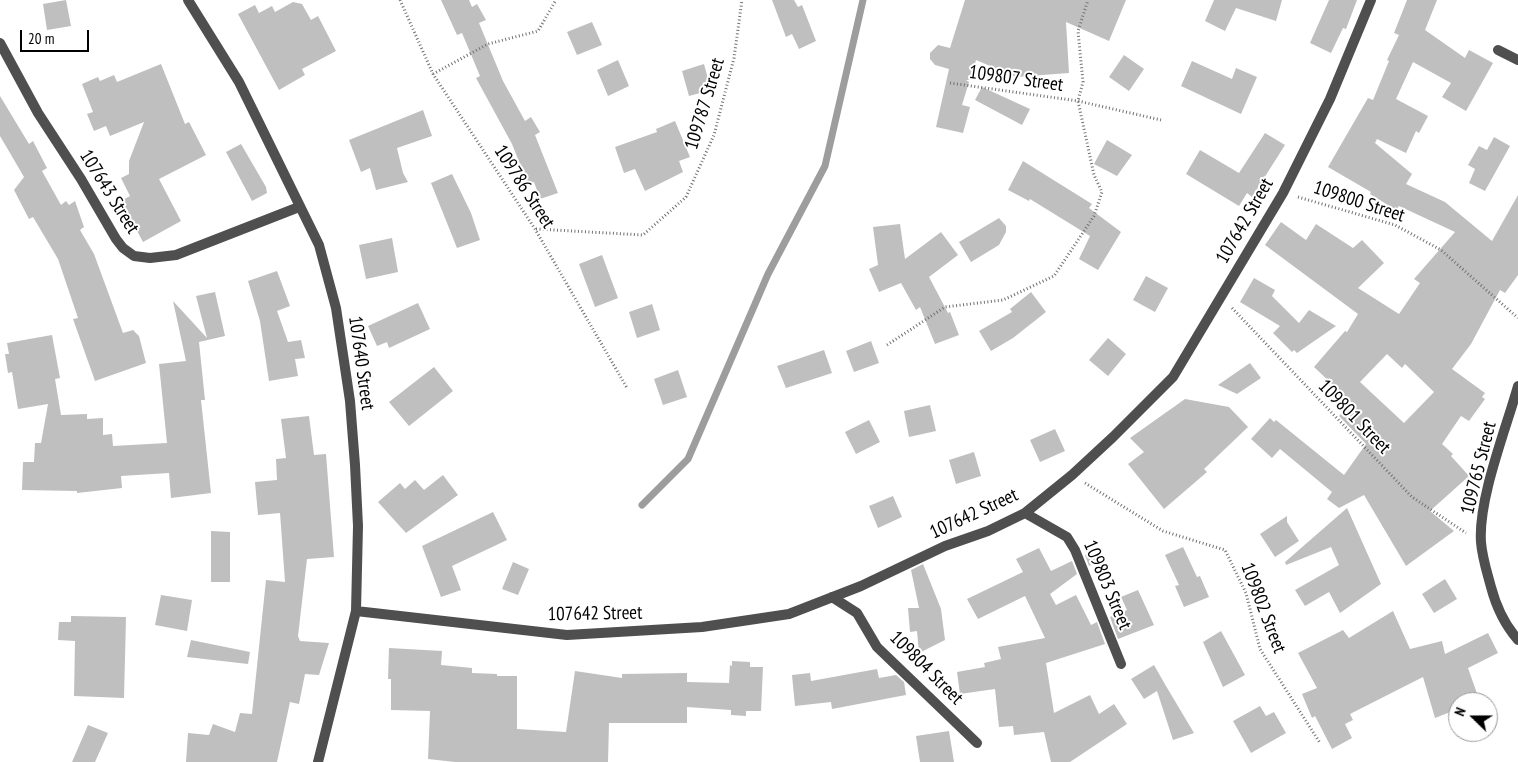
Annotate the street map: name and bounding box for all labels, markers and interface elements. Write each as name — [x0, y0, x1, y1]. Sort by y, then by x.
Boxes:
scale bar — [22, 20, 91, 52]
text: 20 m — [28, 29, 54, 48]
street label: 109787 Street — [680, 55, 730, 153]
street label: 109807 Street — [968, 61, 1064, 97]
street label: 109786 Street — [489, 141, 559, 233]
street label: 107643 Street — [74, 146, 144, 238]
street label: 107642 Street — [1211, 174, 1279, 268]
street label: 109800 Street — [1310, 177, 1408, 227]
street label: 107640 Street — [343, 315, 379, 411]
street label: 109801 Street — [1313, 375, 1395, 459]
street label: 109765 Street — [1456, 419, 1502, 517]
street label: 107642 Street — [926, 484, 1022, 544]
street label: 109803 Street — [1078, 537, 1136, 633]
street label: 109802 Street — [1235, 560, 1291, 656]
street label: 107642 Street — [547, 602, 643, 626]
street label: 109804 Street — [884, 626, 968, 710]
north arrow — [1448, 692, 1498, 742]
text: N — [1450, 705, 1470, 719]

